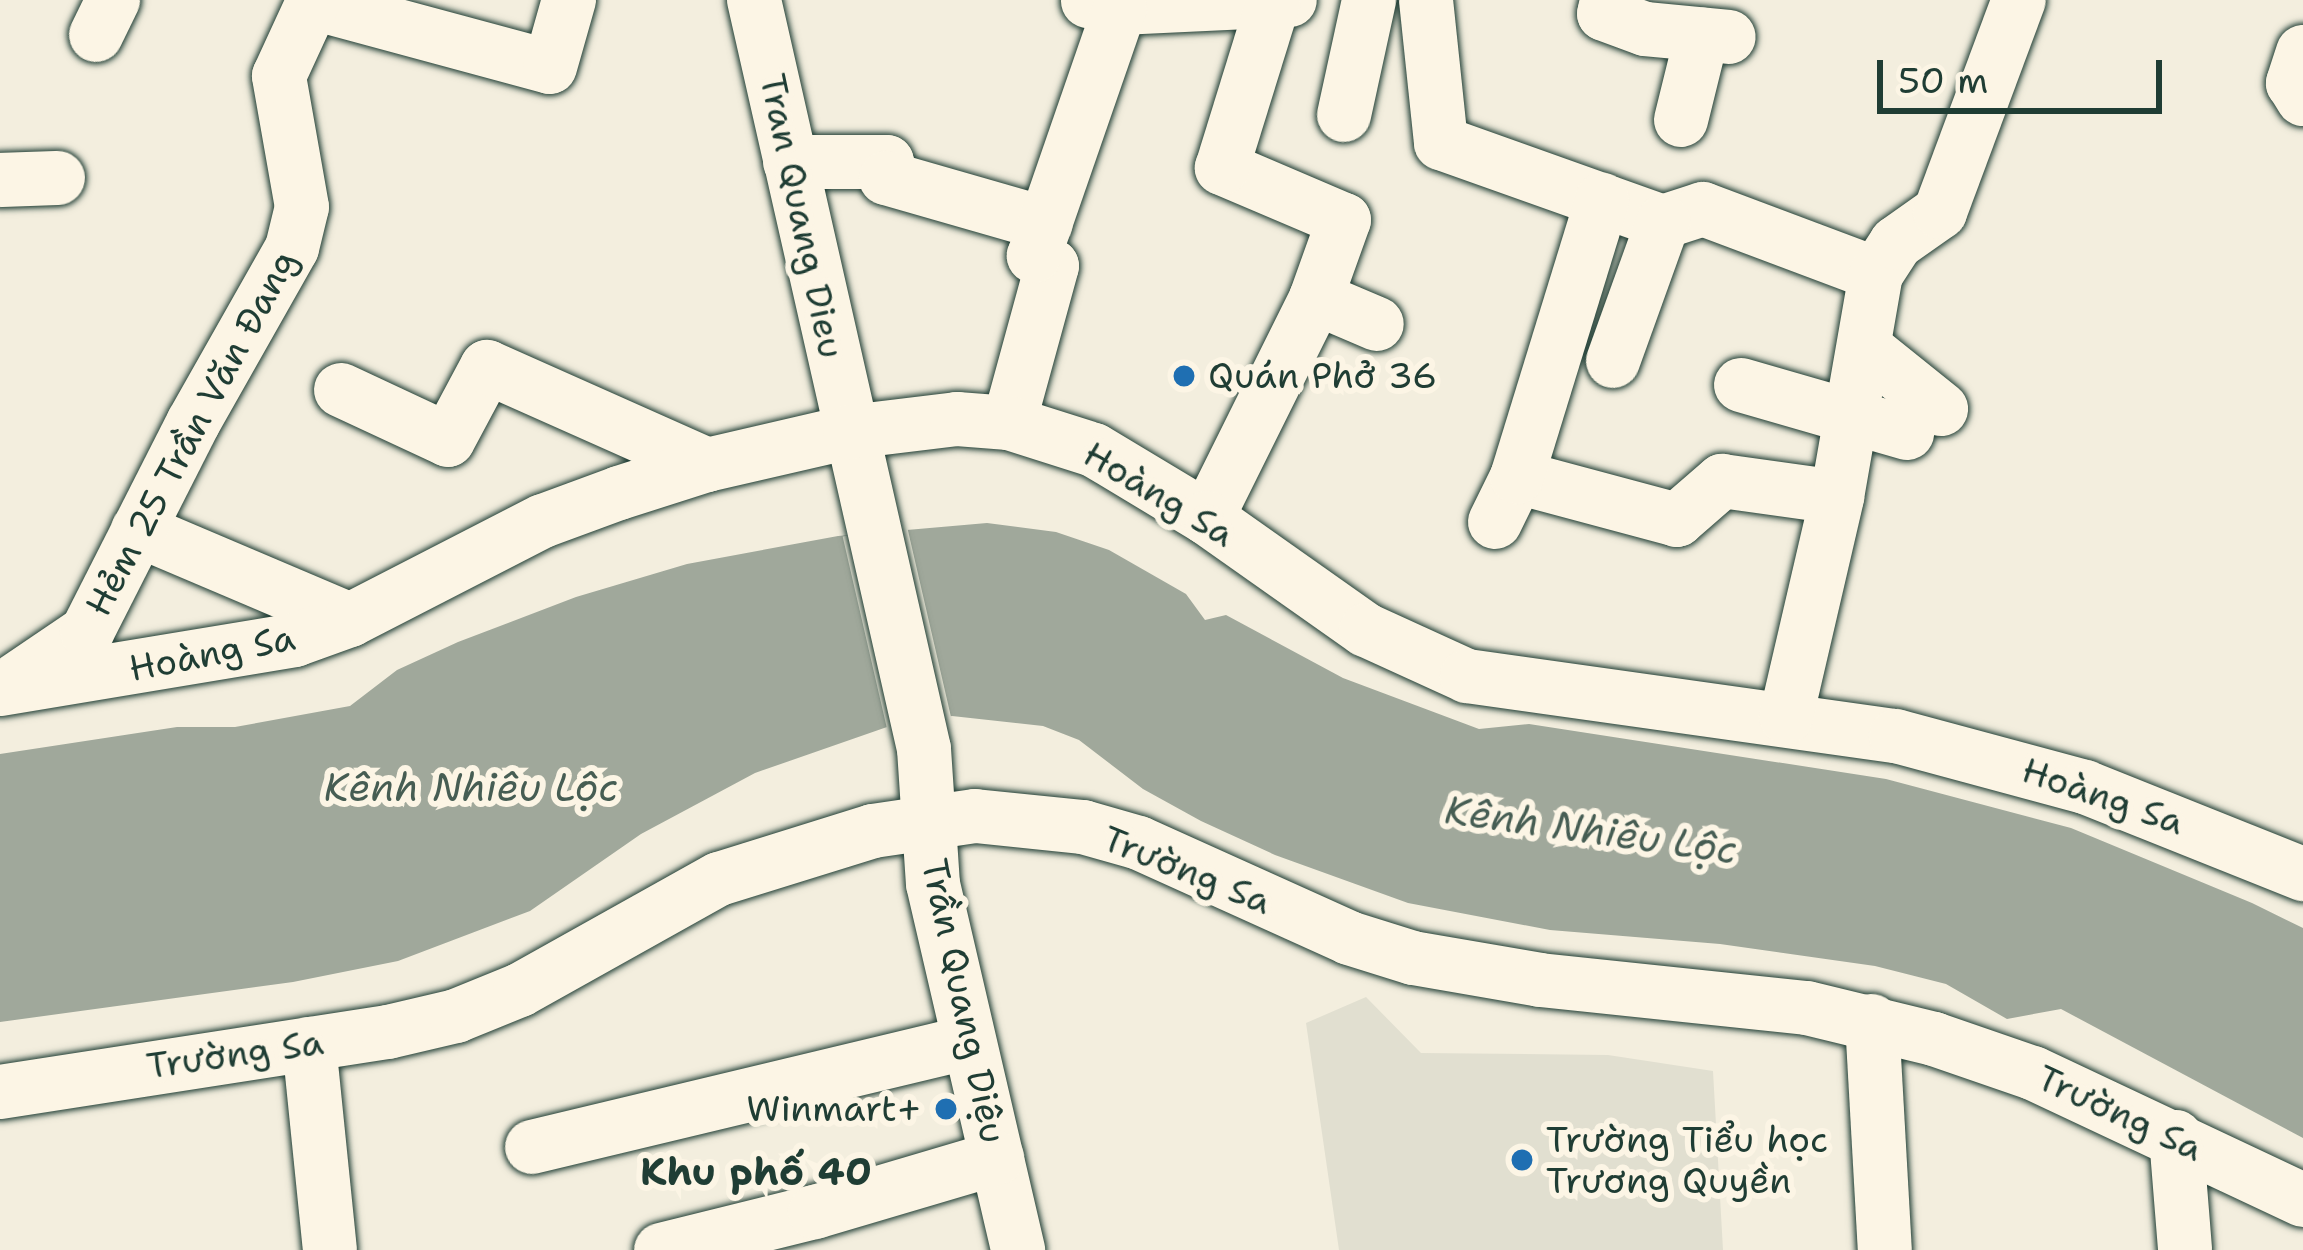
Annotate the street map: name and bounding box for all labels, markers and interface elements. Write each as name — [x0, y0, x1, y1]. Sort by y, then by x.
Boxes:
scale bar — [1883, 36, 2168, 110]
text: 50 m — [1898, 56, 1988, 105]
street label: Tran Quang Dieu — [751, 70, 853, 362]
street label: Hẻm 25 Trần Văn Đang — [76, 243, 306, 623]
place label: Quán Phở 36 — [1208, 354, 1437, 398]
marker: Quán Phở 36 — [1171, 363, 1197, 389]
street label: Hoàng Sa — [1076, 432, 1242, 556]
street label: Hoàng Sa — [125, 616, 299, 690]
street label: Hoàng Sa — [2017, 748, 2189, 844]
water label: Kênh Nhiêu Lộc — [324, 764, 618, 810]
water label: Kênh Nhiêu Lộc — [1442, 786, 1740, 874]
street label: Trường Sa — [1096, 817, 1278, 923]
street label: Trần Quang Diệu — [913, 855, 1015, 1147]
street label: Trường Sa — [144, 1020, 326, 1088]
street label: Trường Sa — [2030, 1056, 2210, 1170]
place label: Winmart+ — [746, 1087, 922, 1131]
marker: Winmart+ — [933, 1096, 959, 1122]
place label: Trường Tiểu học Trương Quyền — [1546, 1117, 1828, 1202]
marker: Trường Tiểu học Trương Quyền — [1509, 1147, 1535, 1173]
district label: Khu phố 40 — [640, 1148, 872, 1194]

